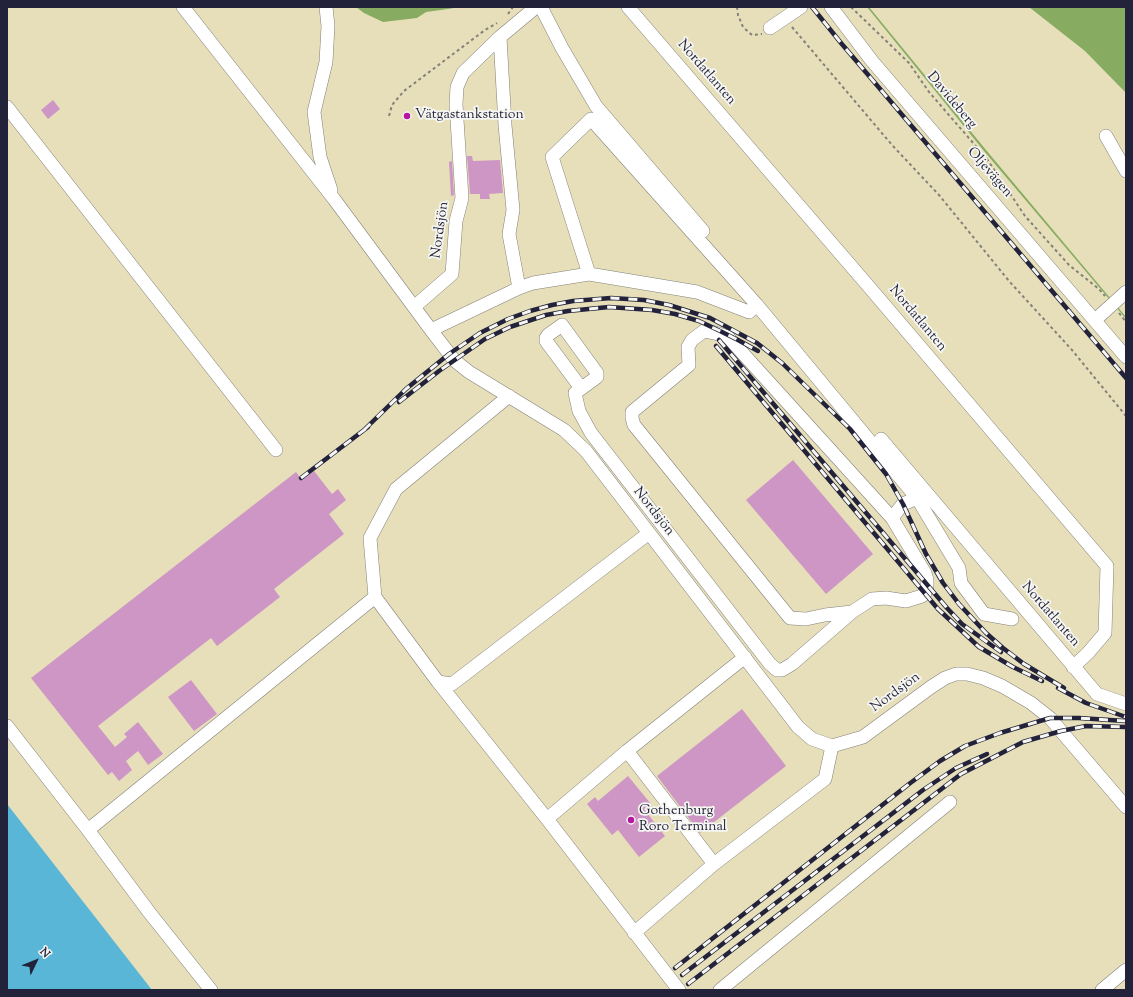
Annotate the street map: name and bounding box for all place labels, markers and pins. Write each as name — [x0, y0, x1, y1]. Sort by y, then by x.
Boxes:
place label: Vätgastankstation — [415, 108, 524, 124]
marker: Vätgastankstation — [402, 111, 412, 121]
place label: Gothenburg Roro Terminal — [639, 804, 727, 836]
marker: Gothenburg Roro Terminal — [626, 815, 636, 825]

